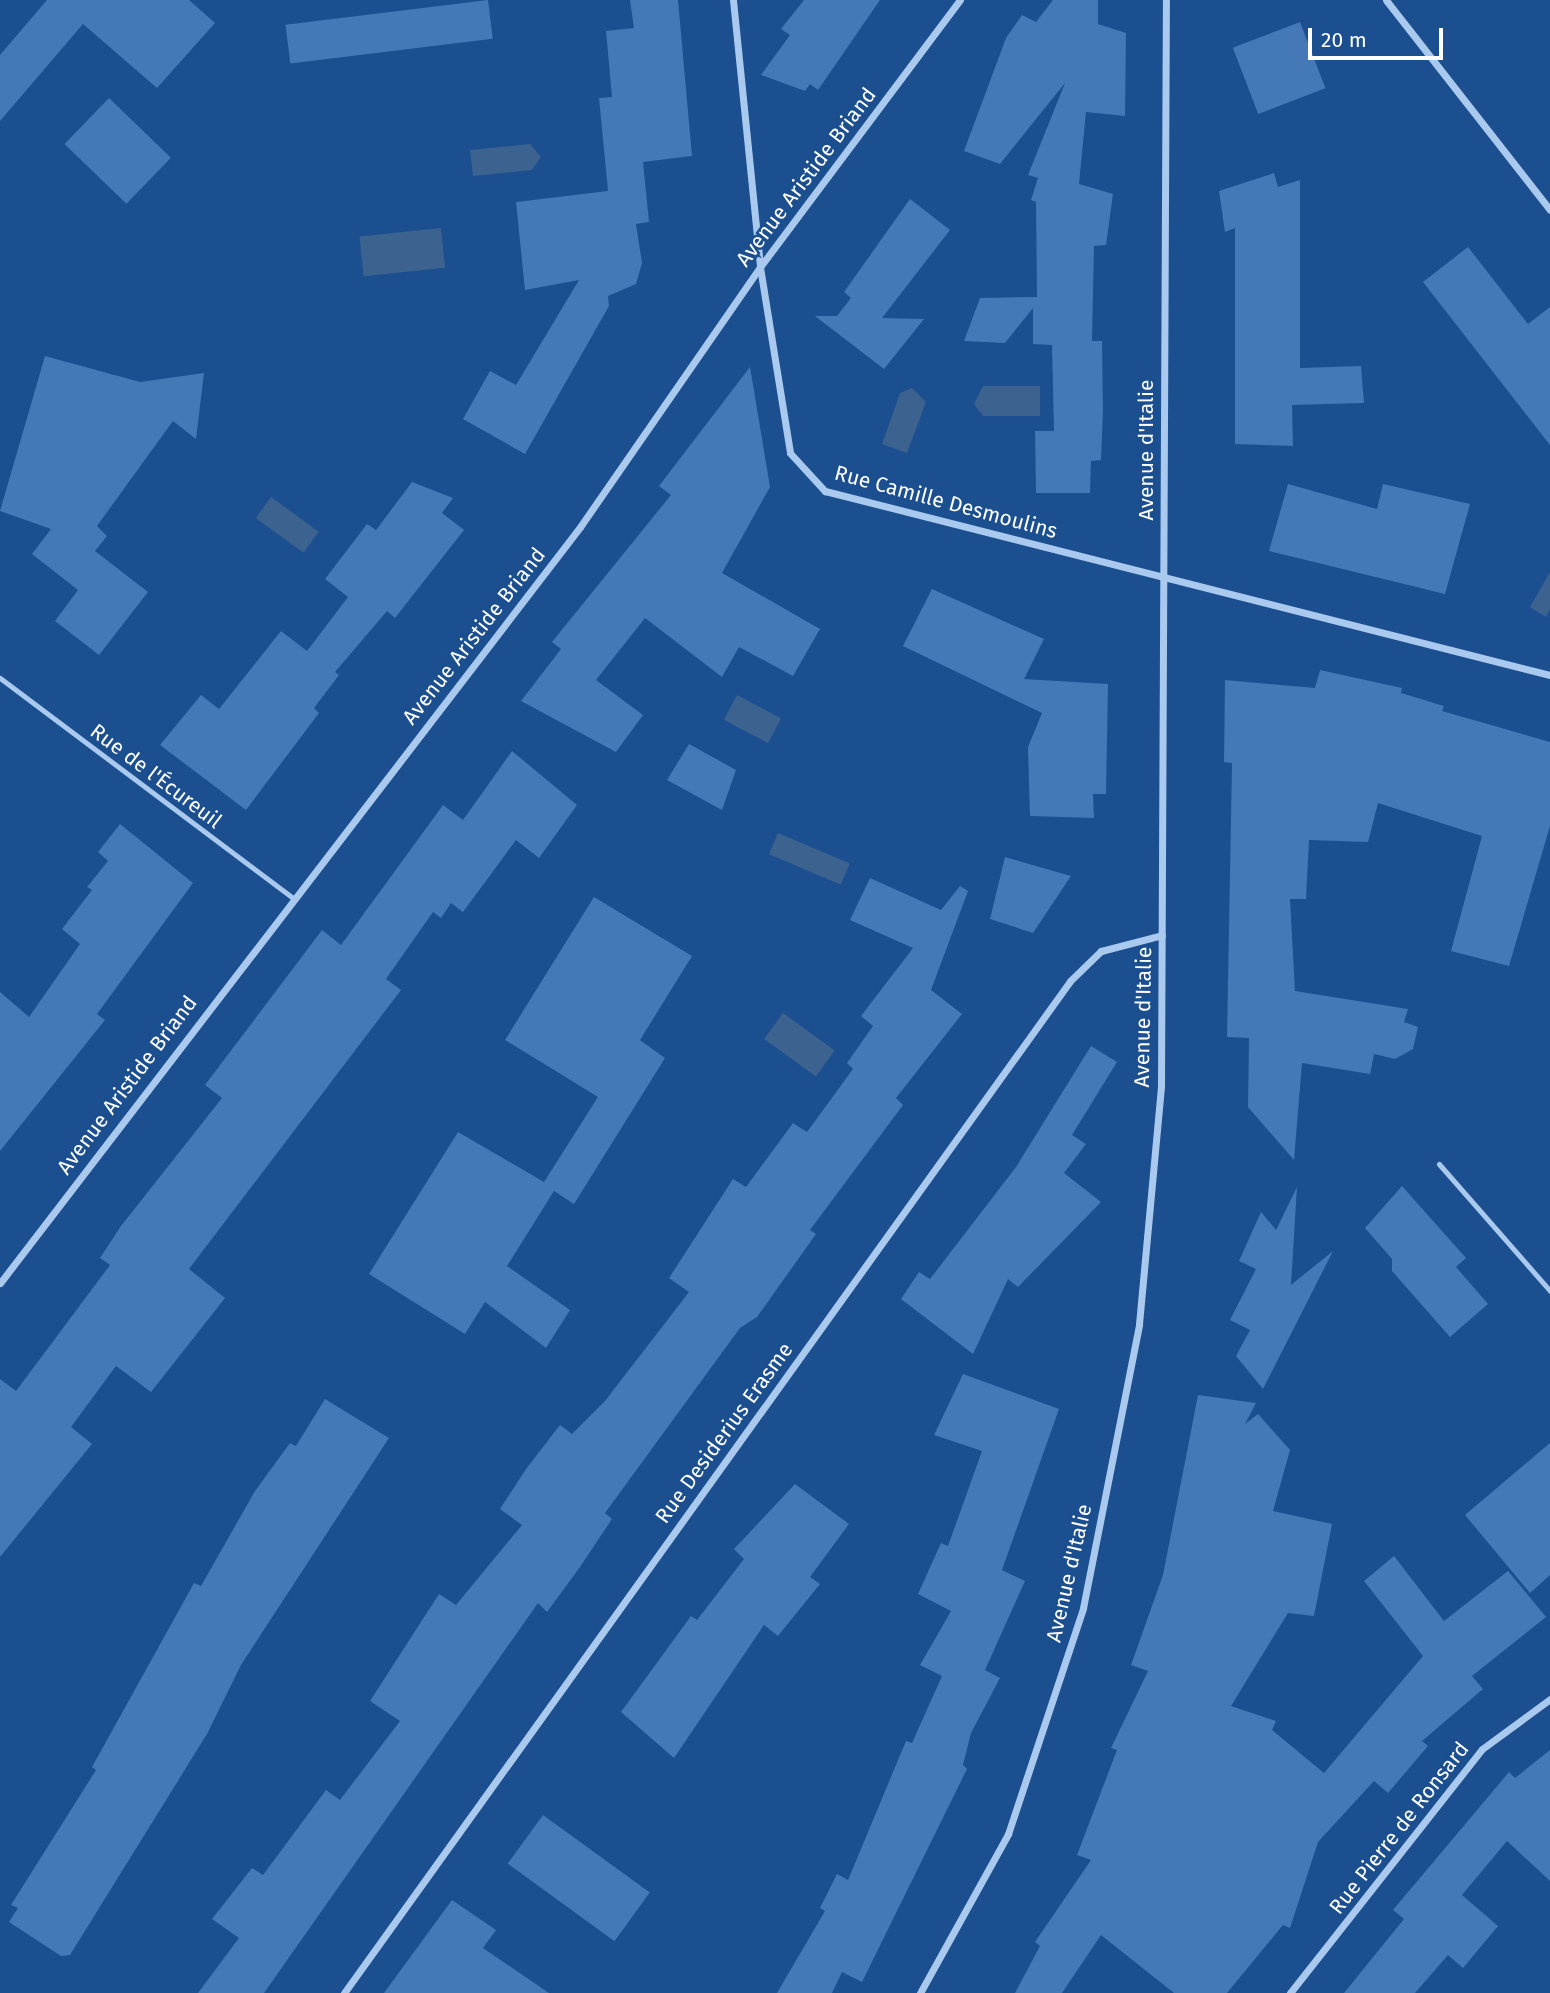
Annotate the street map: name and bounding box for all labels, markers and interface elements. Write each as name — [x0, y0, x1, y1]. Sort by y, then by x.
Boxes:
scale bar — [1312, 14, 1447, 58]
text: 20 m — [1321, 27, 1367, 53]
street label: Avenue Aristide Briand — [731, 83, 881, 271]
street label: Avenue d'Italie — [1133, 380, 1159, 520]
street label: Rue Camille Desmoulins — [832, 460, 1060, 544]
street label: Avenue Aristide Briand — [397, 543, 551, 729]
street label: Rue de l'Écureuil — [85, 718, 227, 834]
street label: Avenue d'Italie — [1129, 946, 1157, 1088]
street label: Avenue Aristide Briand — [52, 991, 202, 1179]
street label: Rue Desiderius Erasme — [650, 1338, 798, 1528]
street label: Avenue d'Italie — [1041, 1502, 1097, 1644]
street label: Rue Pierre de Ronsard — [1324, 1737, 1474, 1919]

